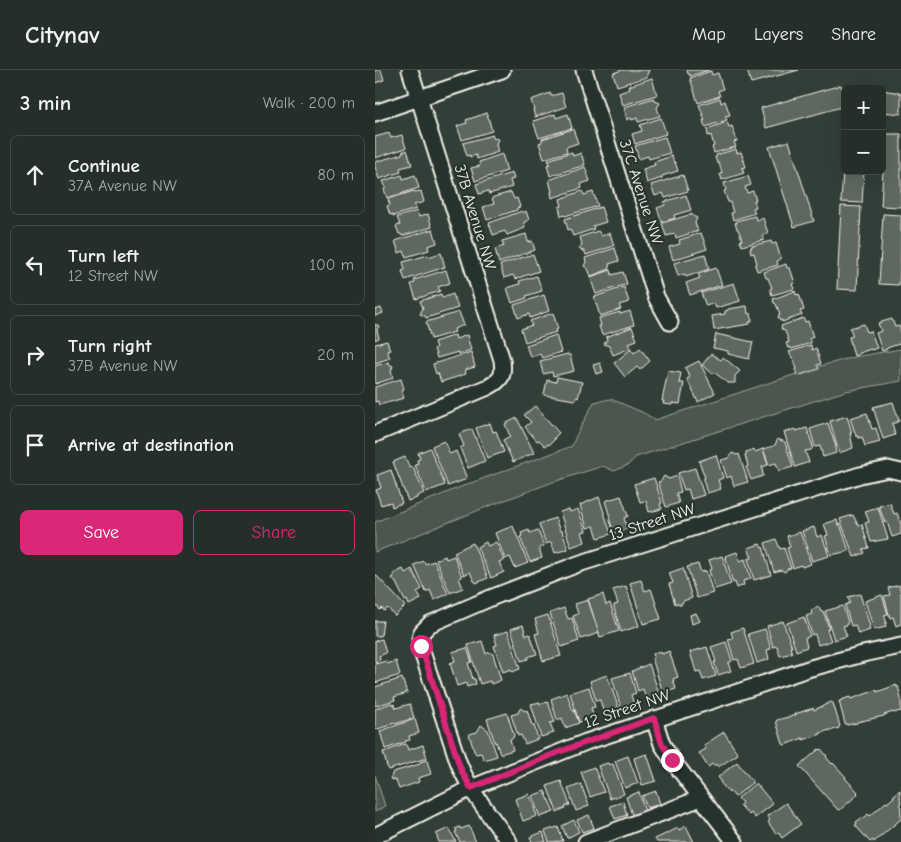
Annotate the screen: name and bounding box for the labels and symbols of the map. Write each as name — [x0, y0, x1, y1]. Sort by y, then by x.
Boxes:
street label: 37C Avenue NW — [616, 137, 666, 247]
street label: 37B Avenue NW — [450, 162, 500, 272]
street label: 13 Street NW — [607, 500, 697, 544]
route start — [410, 635, 433, 658]
street label: 12 Street NW — [582, 686, 673, 732]
route end — [661, 749, 684, 772]

